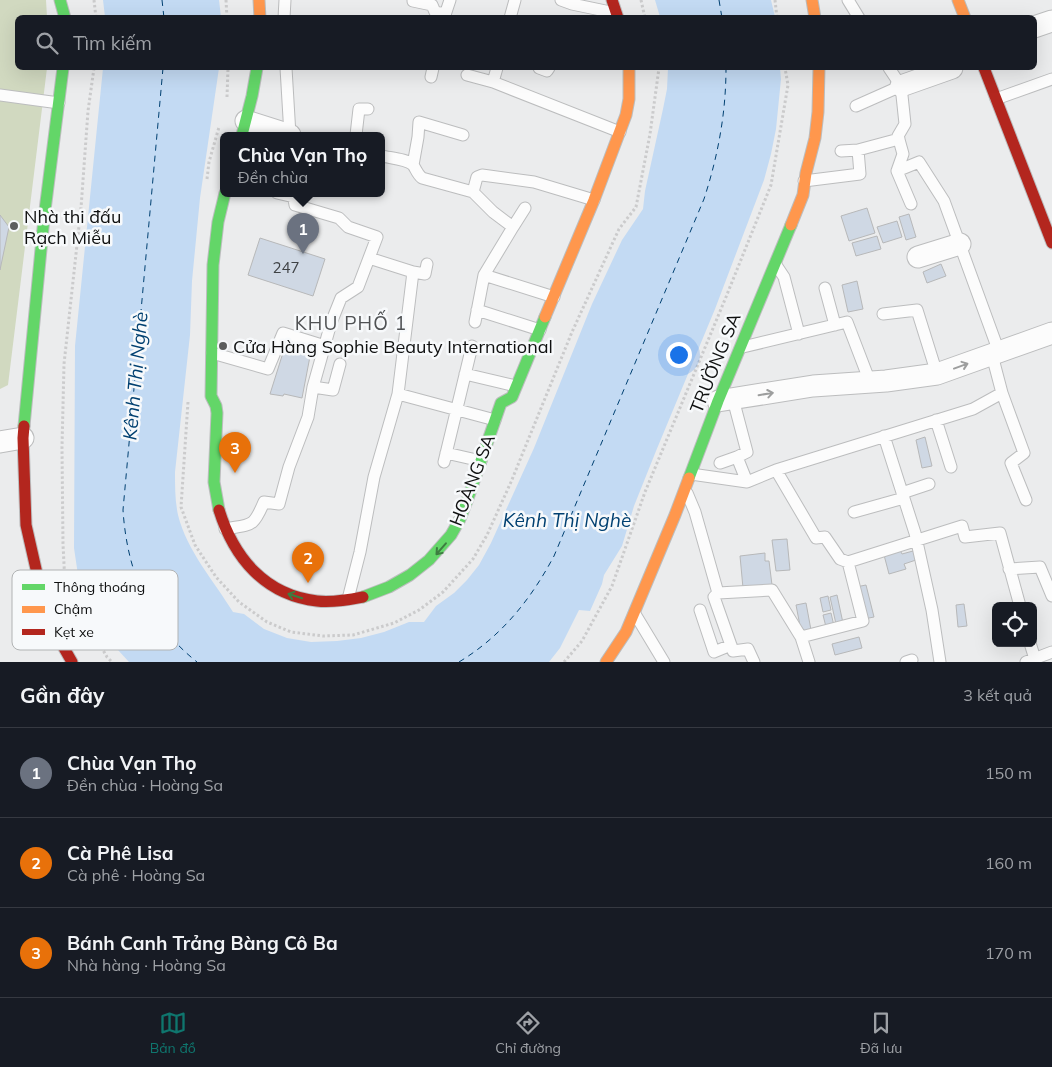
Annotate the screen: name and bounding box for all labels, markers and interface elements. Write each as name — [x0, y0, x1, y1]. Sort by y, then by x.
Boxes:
search box — [15, 15, 1037, 70]
icon: search — [33, 29, 61, 57]
text: Tìm kiếm — [73, 31, 152, 55]
popup — [220, 132, 385, 197]
text: Chùa Vạn Thọ — [238, 143, 367, 167]
text: Đền chùa — [238, 167, 308, 187]
place label: Nhà thi đấu Rạch Miễu — [24, 205, 121, 249]
pin: 1 — [287, 213, 319, 254]
marker: Nhà thi đấu Rạch Miễu — [8, 220, 20, 232]
house number: 247 — [272, 258, 300, 277]
district label: KHU PHỐ 1 — [295, 310, 407, 335]
street label: TRƯỜNG SA — [684, 310, 746, 416]
water label: Kênh Thị Nghè — [117, 311, 153, 441]
place label: Cửa Hàng Sophie Beauty International — [233, 335, 553, 358]
marker: Cửa Hàng Sophie Beauty International — [217, 340, 229, 352]
your location — [666, 342, 692, 368]
one-way arrow — [953, 361, 968, 370]
one-way arrow — [758, 388, 774, 398]
street label: HOÀNG SA — [444, 431, 500, 529]
pin: 3 — [219, 432, 251, 473]
water label: Kênh Thị Nghè — [503, 508, 631, 532]
pin: 2 — [292, 542, 324, 583]
one-way arrow — [435, 542, 446, 555]
legend — [12, 570, 178, 650]
text: Thông thoáng — [54, 578, 145, 596]
one-way arrow — [287, 591, 303, 601]
text: Chậm — [54, 600, 92, 618]
map controls — [992, 602, 1037, 647]
button: locate — [992, 602, 1037, 647]
text: Kẹt xe — [54, 623, 94, 641]
text: Gần đây — [20, 682, 104, 708]
text: 3 kết quả — [963, 685, 1032, 705]
text: Chùa Vạn Thọ — [67, 751, 196, 775]
text: 1 — [31, 763, 41, 783]
text: 150 m — [985, 763, 1032, 783]
text: Đền chùa · Hoàng Sa — [67, 775, 223, 795]
text: Cà Phê Lisa — [67, 841, 174, 865]
text: 2 — [31, 853, 41, 873]
text: 160 m — [985, 853, 1032, 873]
text: Cà phê · Hoàng Sa — [67, 865, 205, 885]
text: Bánh Canh Trảng Bàng Cô Ba — [67, 931, 338, 955]
text: 3 — [31, 943, 41, 963]
text: 170 m — [985, 943, 1032, 963]
text: Nhà hàng · Hoàng Sa — [67, 955, 226, 975]
tab: Bản đồ — [150, 1009, 196, 1057]
tab: Chỉ đường — [495, 1009, 561, 1057]
tab: Đã lưu — [860, 1009, 902, 1057]

